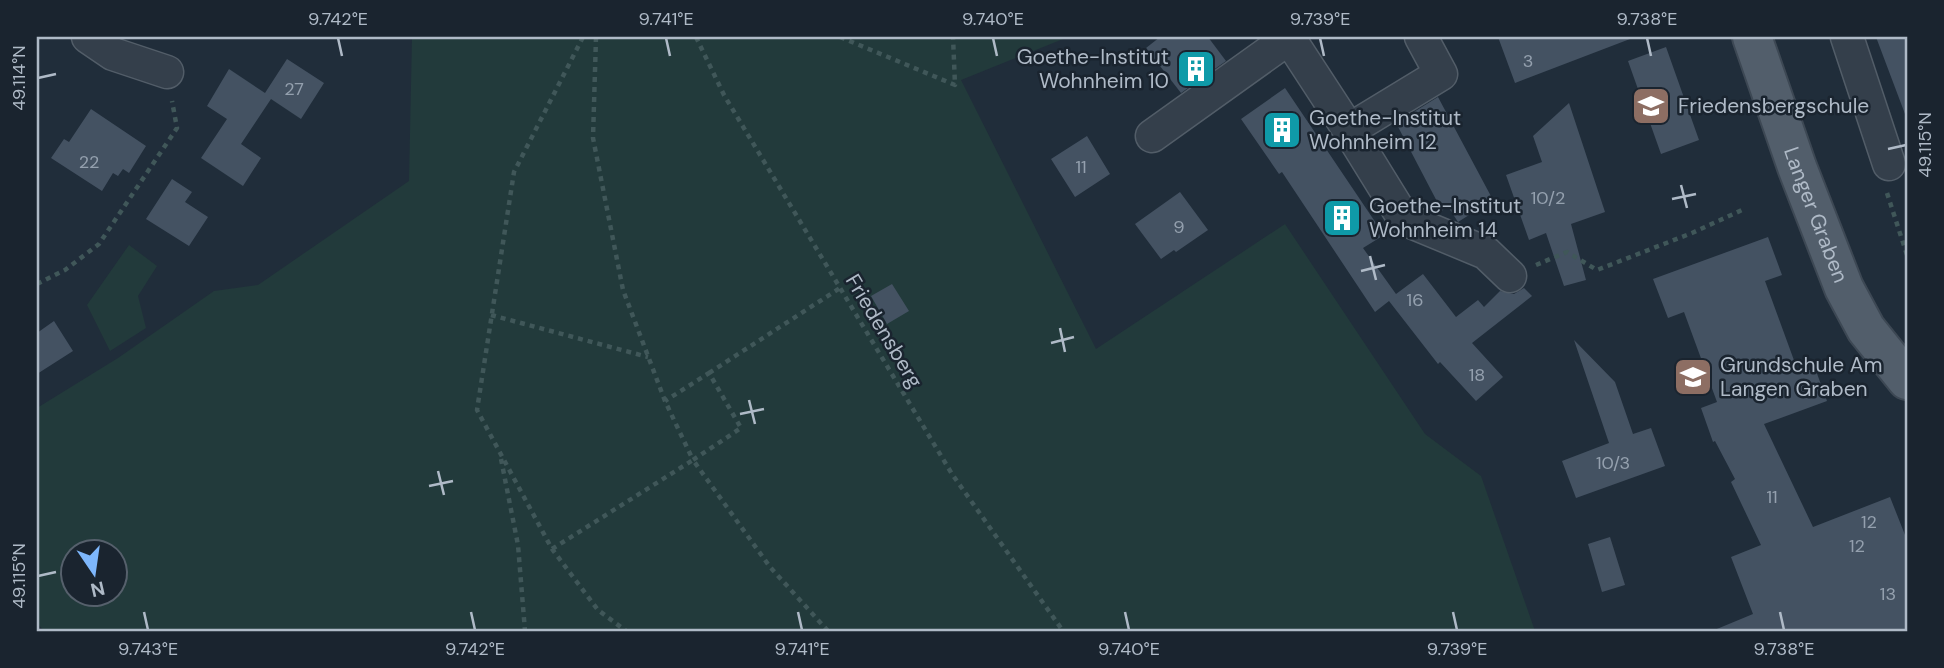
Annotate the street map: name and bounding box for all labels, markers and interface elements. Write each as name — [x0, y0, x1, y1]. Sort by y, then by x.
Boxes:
text: 9.742°E — [308, 7, 368, 31]
text: 9.741°E — [638, 7, 694, 31]
text: 9.740°E — [962, 7, 1024, 31]
text: 9.739°E — [1290, 7, 1350, 31]
text: 9.738°E — [1617, 7, 1677, 31]
place label: Goethe-Institut Wohnheim 10 — [1017, 43, 1169, 95]
text: 49.114°N — [7, 45, 31, 111]
building icon: Goethe-Institut Wohnheim 10 — [1175, 48, 1217, 90]
house number: 3 — [1523, 49, 1533, 73]
house number: 27 — [284, 77, 304, 101]
school or university icon: Friedensbergschule — [1630, 85, 1672, 127]
place label: Friedensbergschule — [1678, 92, 1869, 120]
place label: Goethe-Institut Wohnheim 12 — [1309, 104, 1461, 156]
building icon: Goethe-Institut Wohnheim 12 — [1261, 109, 1303, 151]
text: 49.115°N — [1913, 112, 1937, 178]
street label: Langer Graben — [1777, 143, 1855, 287]
house number: 22 — [79, 150, 99, 174]
house number: 11 — [1075, 155, 1087, 179]
house number: 10/2 — [1531, 186, 1565, 210]
place label: Goethe-Institut Wohnheim 14 — [1369, 192, 1521, 244]
building icon: Goethe-Institut Wohnheim 14 — [1321, 197, 1363, 239]
house number: 9 — [1173, 215, 1185, 239]
street label: Friedensberg — [839, 269, 929, 393]
house number: 16 — [1407, 288, 1423, 312]
place label: Grundschule Am Langen Graben — [1720, 351, 1882, 403]
school or university icon: Grundschule Am Langen Graben — [1672, 356, 1714, 398]
house number: 18 — [1469, 363, 1485, 387]
house number: 10/3 — [1596, 451, 1630, 475]
house number: 11 — [1766, 485, 1778, 509]
house number: 12 — [1861, 510, 1877, 534]
house number: 12 — [1849, 534, 1865, 558]
north arrow — [60, 538, 130, 608]
text: 49.115°N — [7, 543, 31, 609]
text: N — [88, 575, 107, 603]
house number: 13 — [1880, 582, 1896, 606]
text: 9.743°E — [118, 637, 178, 661]
text: 9.742°E — [445, 637, 505, 661]
text: 9.741°E — [774, 637, 830, 661]
text: 9.740°E — [1098, 637, 1160, 661]
text: 9.739°E — [1427, 637, 1487, 661]
text: 9.738°E — [1754, 637, 1814, 661]

